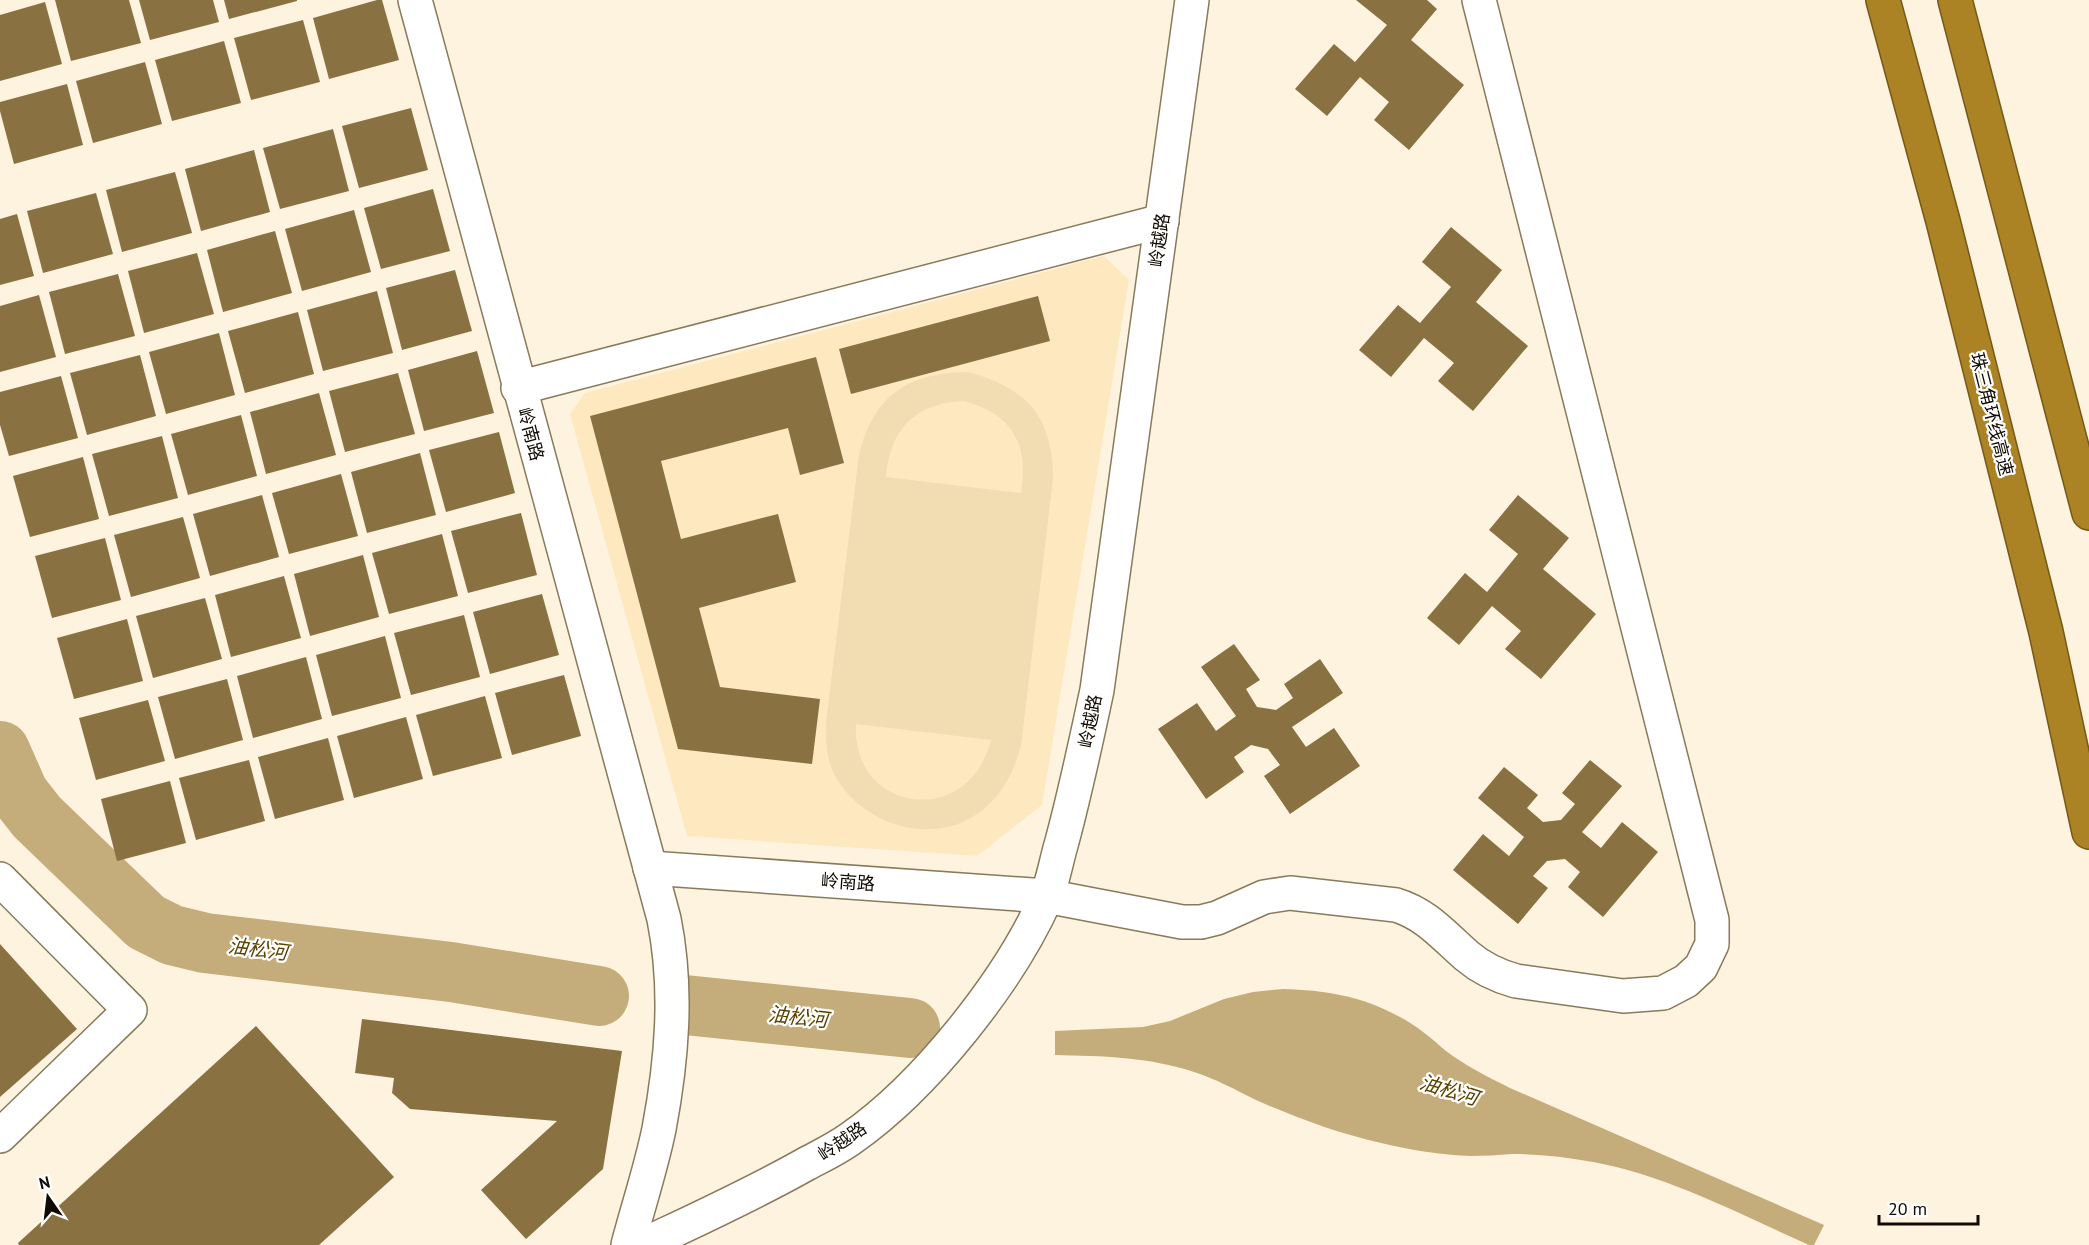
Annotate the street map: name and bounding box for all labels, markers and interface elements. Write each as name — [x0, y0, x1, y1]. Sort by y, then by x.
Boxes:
street label: 岭越路 — [1144, 212, 1174, 268]
street label: 珠三角环线高速 — [1966, 350, 2018, 478]
street label: 岭南路 — [513, 405, 549, 463]
street label: 岭越路 — [1074, 692, 1106, 750]
street label: 岭南路 — [820, 869, 876, 895]
water label: 油松河 — [227, 932, 293, 966]
water label: 油松河 — [767, 1001, 833, 1033]
water label: 油松河 — [1417, 1069, 1485, 1112]
street label: 岭越路 — [813, 1116, 871, 1166]
north arrow — [18, 1167, 78, 1227]
text: N — [37, 1171, 52, 1193]
scale bar — [1879, 1188, 1978, 1226]
text: 20 m — [1888, 1197, 1927, 1220]

